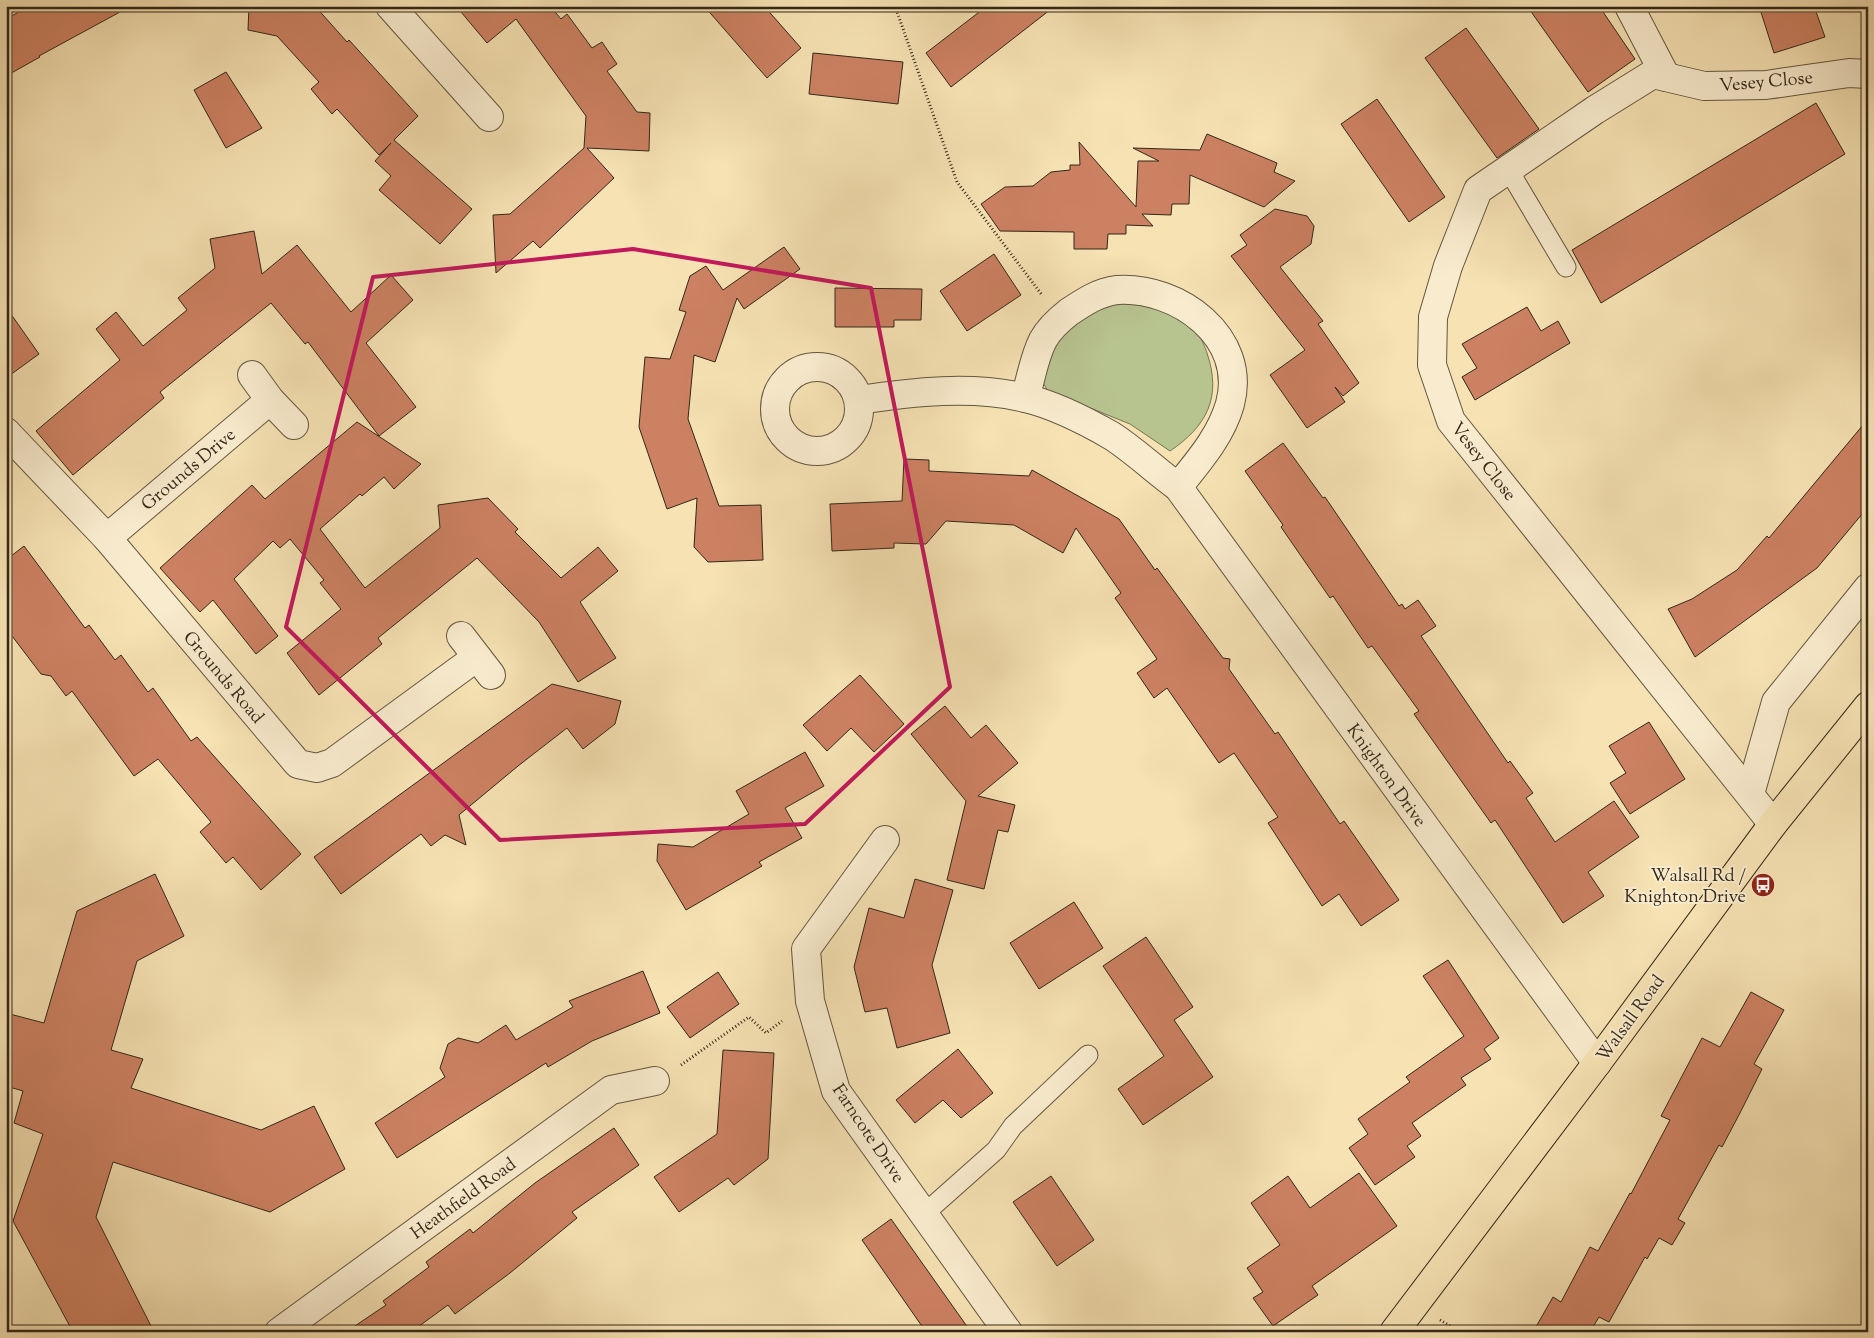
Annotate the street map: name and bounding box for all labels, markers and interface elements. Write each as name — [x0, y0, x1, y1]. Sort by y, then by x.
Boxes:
street label: Vesey Close — [1718, 66, 1814, 100]
street label: Vesey Close — [1443, 417, 1522, 507]
street label: Grounds Drive — [136, 423, 242, 518]
street label: Grounds Road — [176, 626, 269, 730]
street label: Knighton Drive — [1339, 719, 1432, 833]
place label: Walsall Rd / Knighton Drive — [1624, 864, 1747, 911]
bus stop icon: Walsall Rd / Knighton Drive — [1750, 872, 1776, 898]
street label: Walsall Road — [1591, 970, 1672, 1068]
street label: Farncote Drive — [825, 1079, 910, 1189]
street label: Heathfield Road — [406, 1152, 522, 1247]

